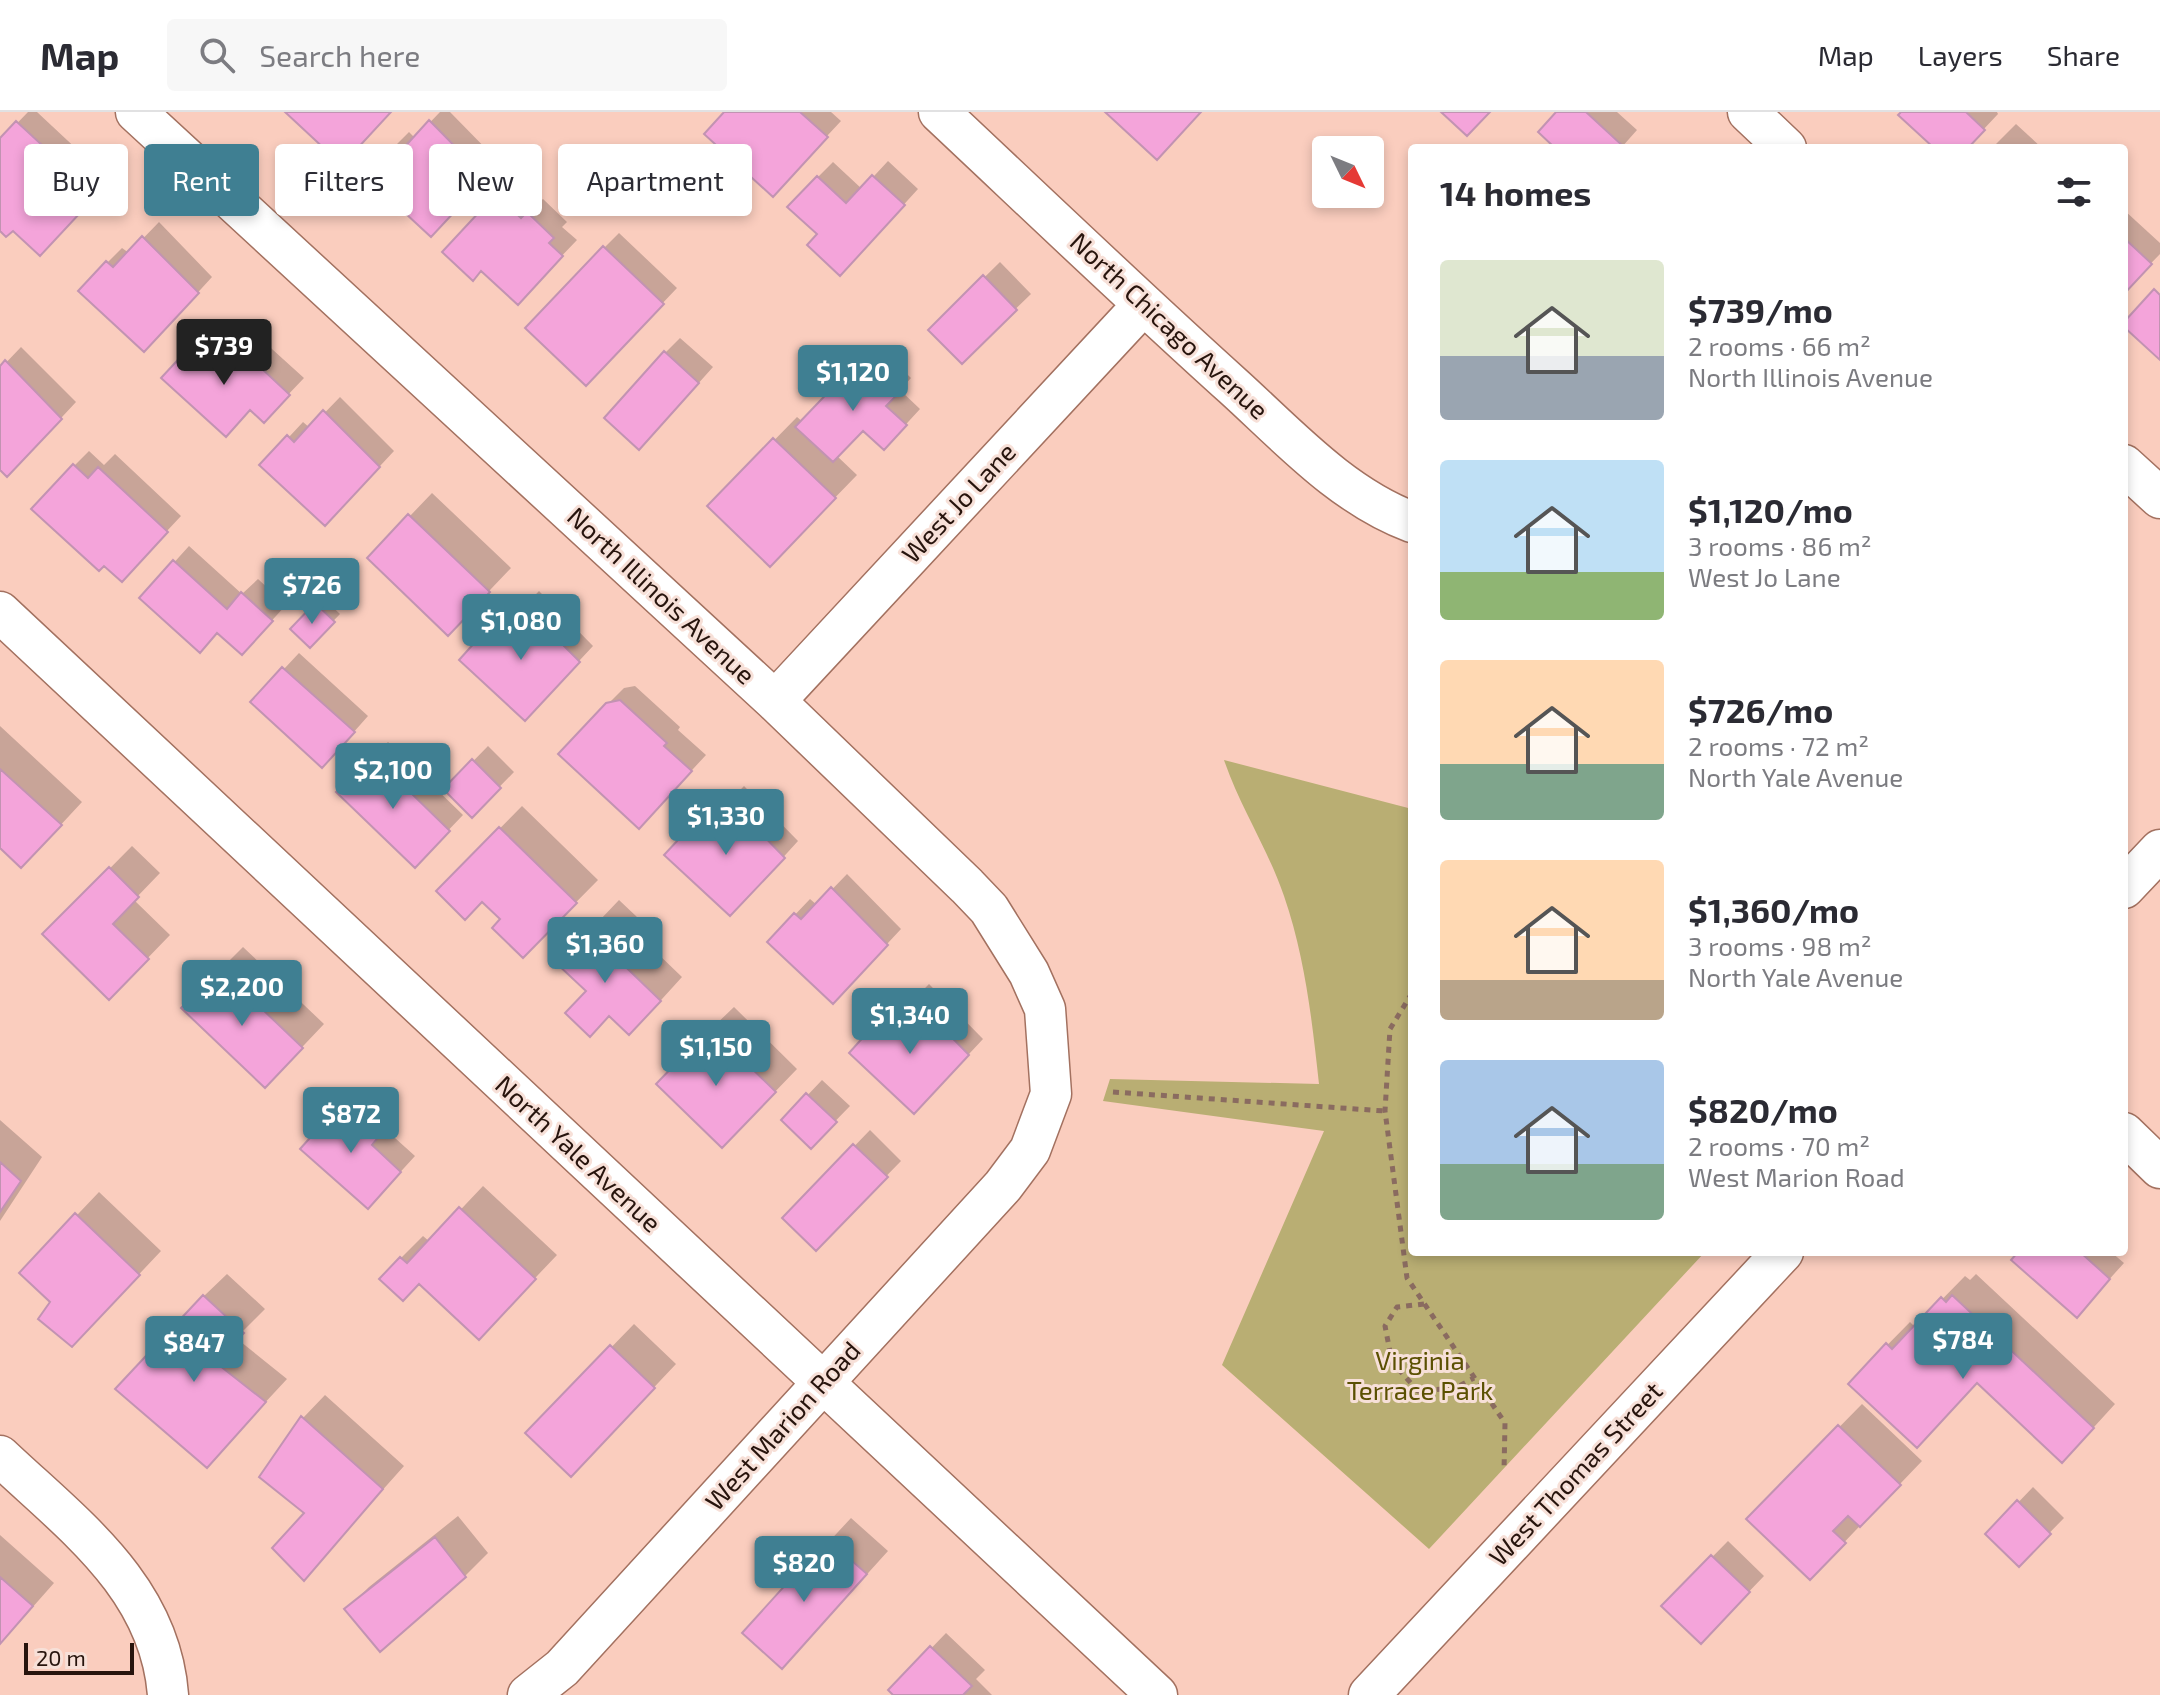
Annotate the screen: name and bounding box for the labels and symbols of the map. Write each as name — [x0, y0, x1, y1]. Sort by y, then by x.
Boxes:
north arrow — [1312, 136, 1384, 208]
street label: North Chicago Avenue — [1065, 225, 1275, 425]
pin: $739 — [177, 319, 271, 387]
pin: $1,120 — [788, 345, 918, 413]
street label: West Jo Lane — [895, 436, 1021, 568]
street label: North Illinois Avenue — [562, 500, 762, 690]
pin: $726 — [265, 558, 359, 626]
pin: $1,080 — [456, 594, 586, 662]
pin: $2,100 — [328, 743, 458, 811]
pin: $1,330 — [661, 789, 791, 857]
pin: $1,360 — [540, 917, 670, 985]
pin: $2,200 — [177, 960, 307, 1028]
pin: $1,340 — [845, 988, 975, 1056]
pin: $1,150 — [651, 1020, 781, 1088]
street label: North Yale Avenue — [490, 1068, 668, 1238]
pin: $872 — [304, 1087, 398, 1155]
pin: $784 — [1916, 1313, 2010, 1381]
pin: $847 — [147, 1316, 241, 1384]
street label: West Marion Road — [698, 1334, 866, 1516]
park label: Virginia Terrace Park — [1347, 1344, 1493, 1405]
street label: West Thomas Street — [1482, 1375, 1668, 1571]
pin: $820 — [757, 1536, 851, 1604]
scale bar — [24, 1639, 134, 1675]

